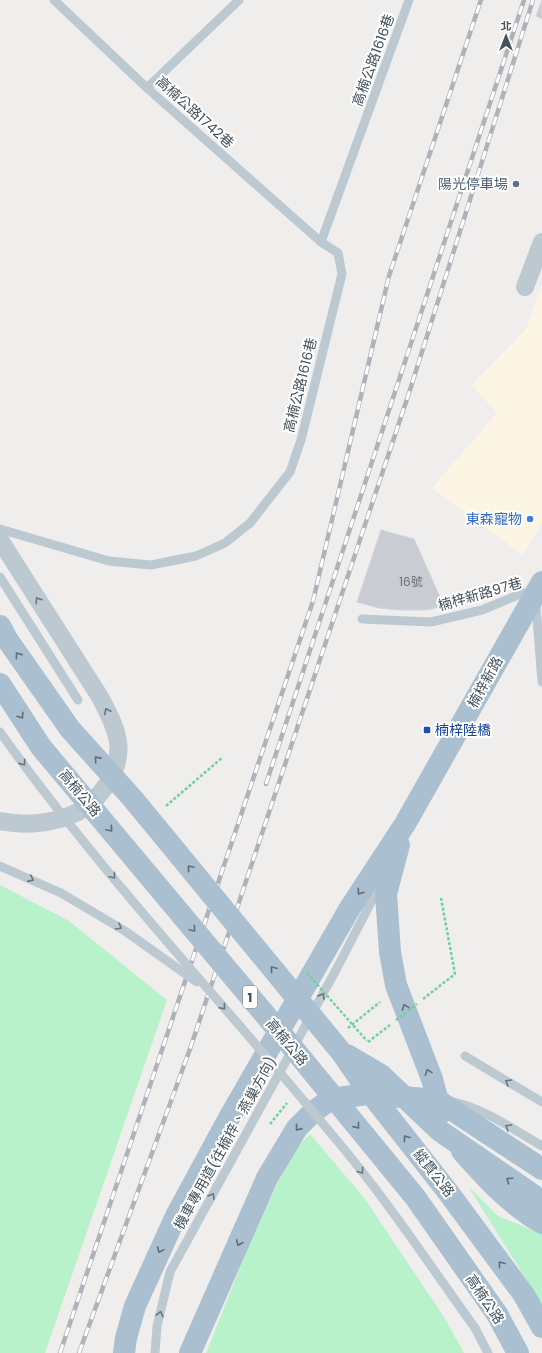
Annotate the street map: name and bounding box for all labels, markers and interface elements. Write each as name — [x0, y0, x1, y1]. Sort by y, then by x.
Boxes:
street label: 高楠公路1616巷 — [347, 11, 399, 109]
north arrow — [486, 16, 526, 56]
text: 北 — [501, 18, 512, 34]
street label: 高楠公路1742巷 — [152, 71, 238, 153]
place label: 陽光停車場 — [438, 174, 508, 194]
marker: 陽光停車場 — [511, 179, 521, 189]
street label: 高楠公路1616巷 — [279, 336, 321, 434]
place label: 東森寵物 — [466, 509, 522, 529]
marker: 東森寵物 — [525, 514, 535, 524]
street label: 楠梓新路97巷 — [436, 572, 524, 616]
house number: 16號 — [399, 573, 423, 590]
one-way arrow — [36, 597, 43, 604]
one-way arrow — [16, 653, 23, 660]
street label: 楠梓新路 — [463, 653, 507, 711]
one-way arrow — [104, 707, 112, 715]
one-way arrow — [16, 712, 24, 719]
place label: 楠梓陸橋 — [435, 720, 491, 740]
marker: 楠梓陸橋 — [422, 725, 432, 735]
one-way arrow — [94, 756, 101, 764]
one-way arrow — [18, 759, 25, 766]
street label: 高楠公路 — [54, 765, 106, 821]
one-way arrow — [105, 825, 112, 832]
one-way arrow — [188, 866, 195, 873]
one-way arrow — [108, 871, 115, 878]
one-way arrow — [26, 874, 34, 882]
one-way arrow — [357, 888, 365, 895]
one-way arrow — [115, 923, 122, 930]
one-way arrow — [189, 925, 196, 932]
one-way arrow — [271, 966, 278, 973]
road number: 1 — [243, 986, 257, 1008]
one-way arrow — [317, 993, 324, 1001]
one-way arrow — [219, 1003, 226, 1010]
one-way arrow — [401, 1004, 409, 1011]
street label: 高楠公路 — [261, 1014, 313, 1070]
street label: 機車專用道(往楠梓、燕巢方向) — [169, 1053, 281, 1233]
one-way arrow — [425, 1068, 433, 1075]
one-way arrow — [505, 1079, 512, 1087]
one-way arrow — [352, 1122, 359, 1129]
one-way arrow — [296, 1123, 303, 1130]
one-way arrow — [505, 1124, 512, 1132]
one-way arrow — [404, 1135, 411, 1142]
street label: 縱貫公路 — [409, 1145, 459, 1201]
one-way arrow — [356, 1167, 363, 1174]
one-way arrow — [506, 1177, 513, 1185]
one-way arrow — [207, 1193, 215, 1200]
one-way arrow — [235, 1239, 243, 1246]
one-way arrow — [157, 1245, 165, 1253]
one-way arrow — [498, 1261, 505, 1268]
street label: 高楠公路 — [461, 1270, 509, 1328]
one-way arrow — [155, 1311, 164, 1318]

